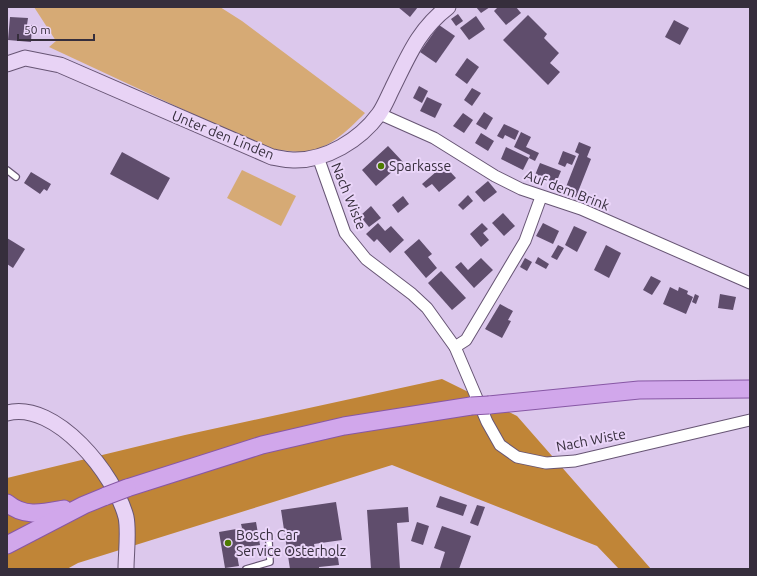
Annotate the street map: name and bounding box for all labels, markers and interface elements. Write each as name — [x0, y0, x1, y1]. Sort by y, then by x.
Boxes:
scale bar — [18, 16, 94, 42]
text: 50 m — [24, 23, 51, 36]
street label: Unter den Linden — [170, 107, 276, 163]
place label: Sparkasse — [389, 158, 451, 174]
street label: Nach Wiste — [328, 160, 370, 232]
marker: Sparkasse — [376, 161, 386, 171]
street label: Auf dem Brink — [522, 166, 612, 214]
street label: Nach Wiste — [555, 425, 627, 455]
place label: Bosch Car Service Osterholz — [236, 527, 346, 559]
marker: Bosch Car Service Osterholz — [223, 538, 233, 548]

